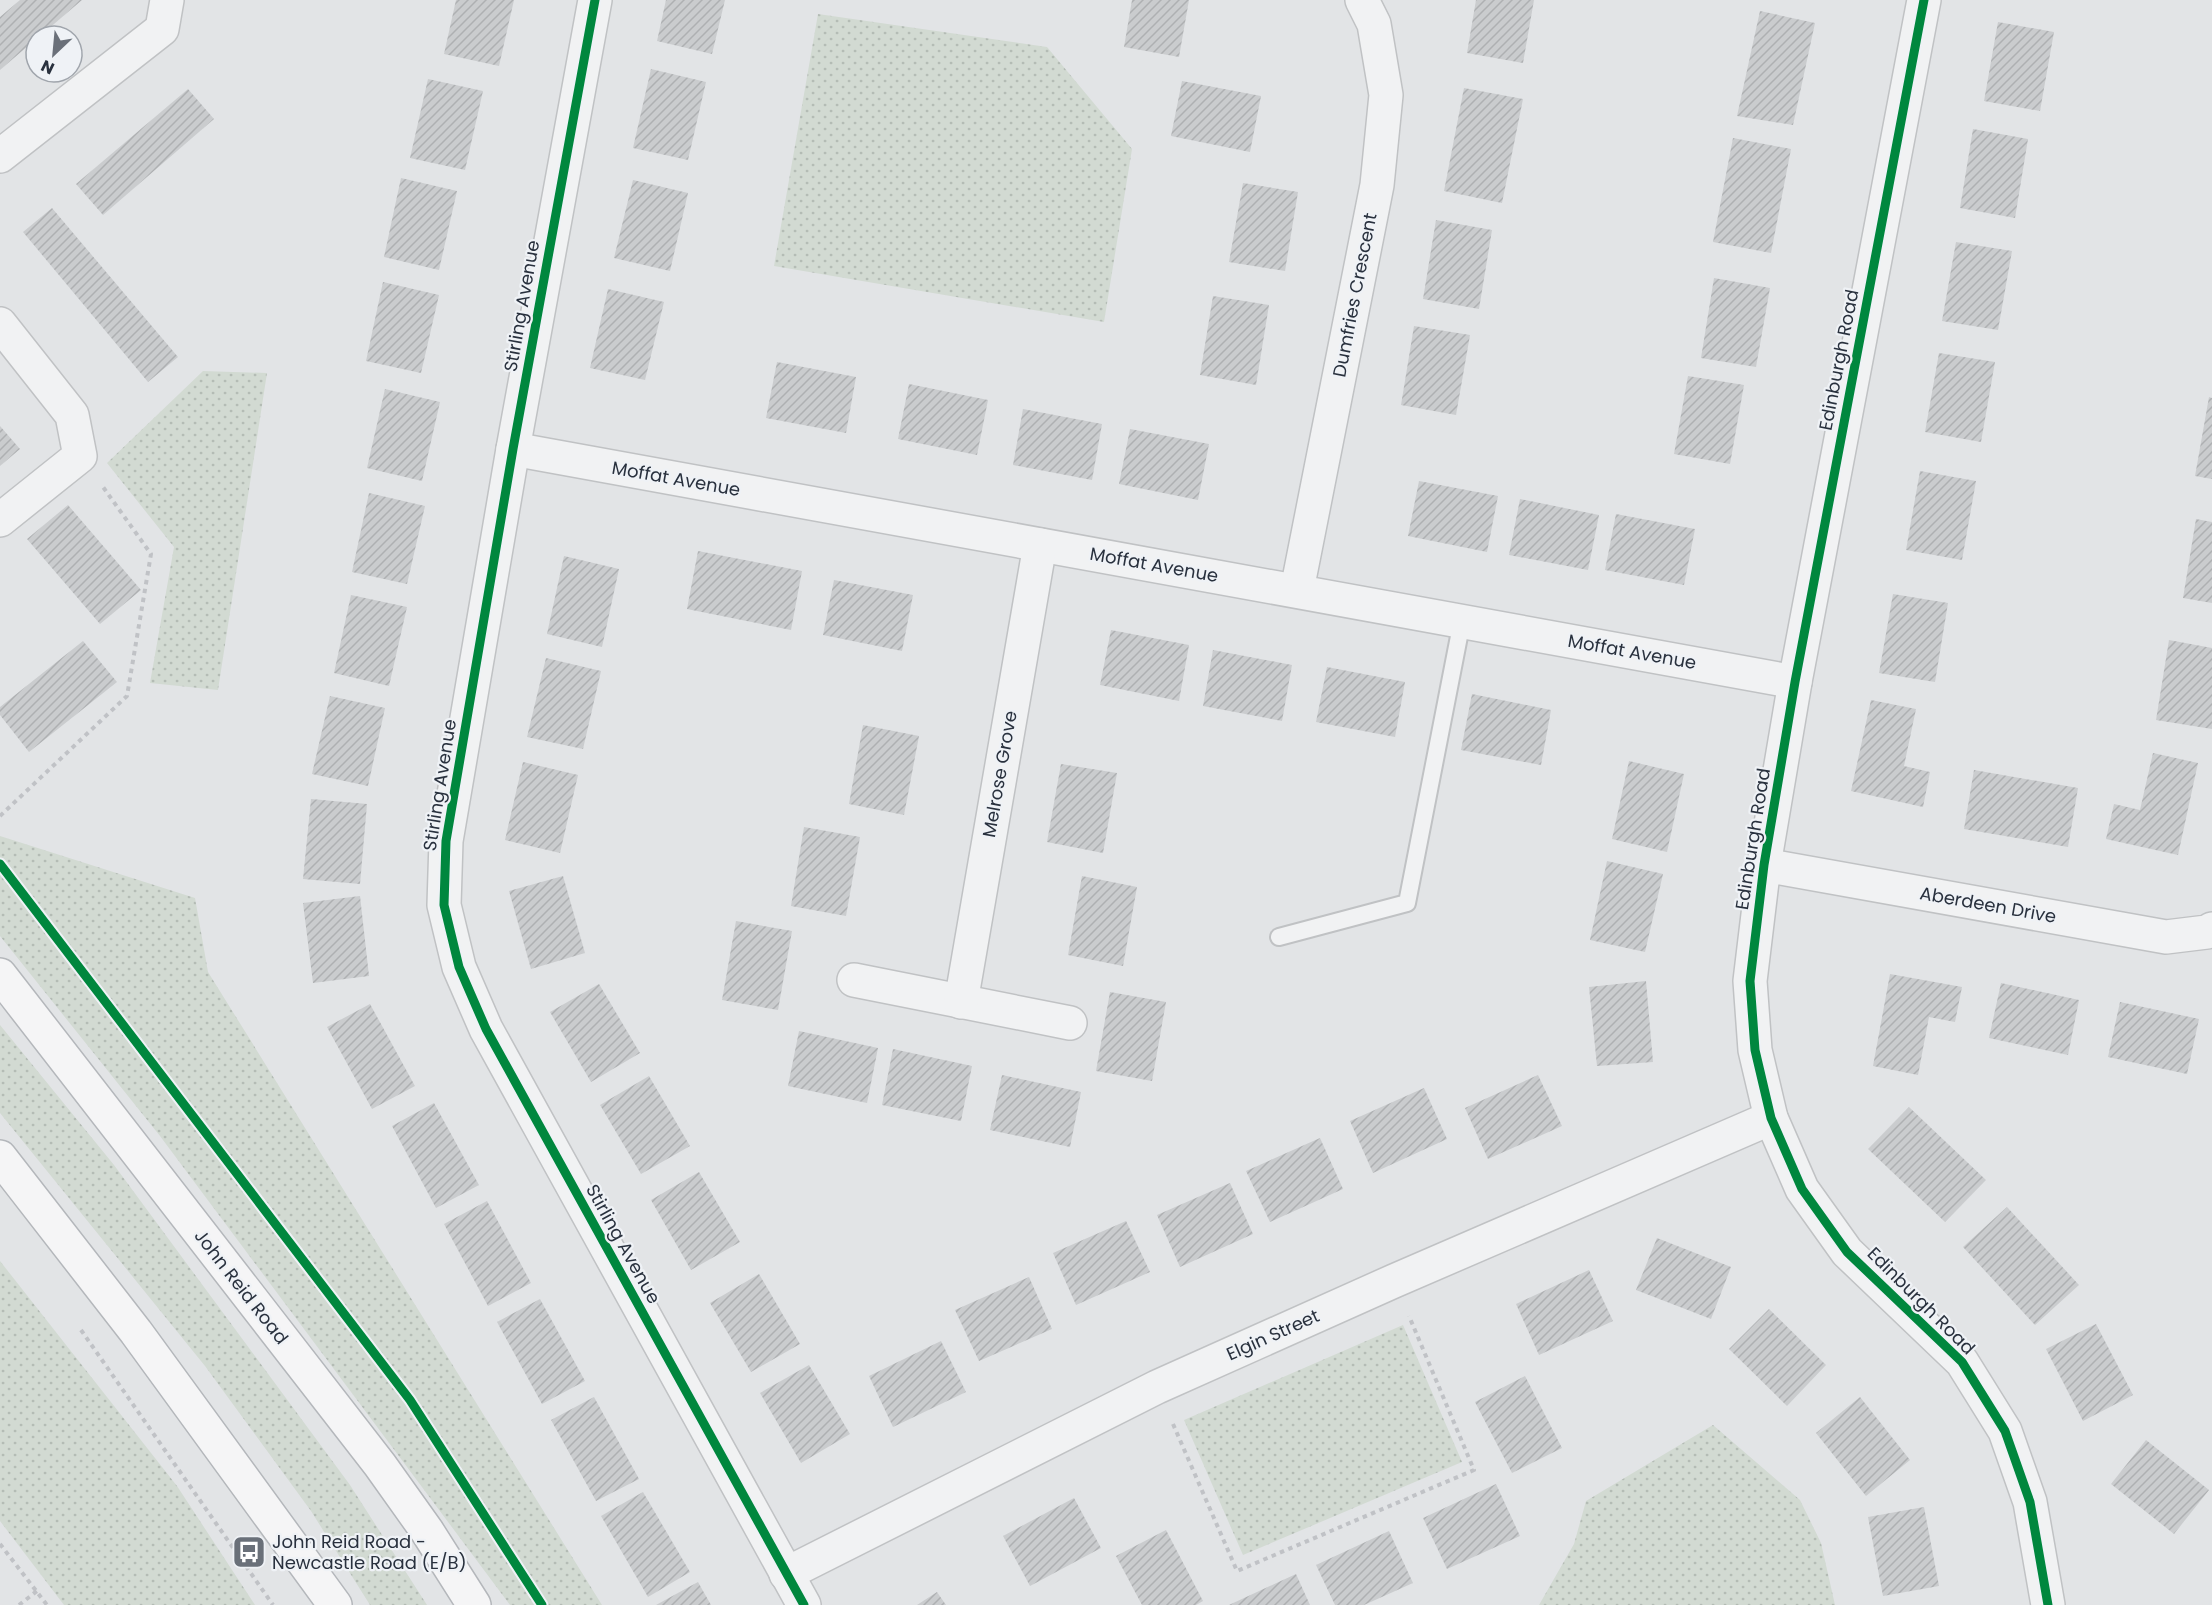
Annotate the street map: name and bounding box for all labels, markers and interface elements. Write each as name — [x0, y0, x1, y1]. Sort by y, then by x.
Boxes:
north arrow — [24, 24, 84, 84]
text: N — [37, 54, 58, 80]
street label: Dumfries Crescent — [1326, 211, 1383, 379]
street label: Stirling Avenue — [498, 238, 545, 374]
street label: Edinburgh Road — [1813, 287, 1864, 432]
street label: Moffat Avenue — [610, 455, 742, 502]
street label: Moffat Avenue — [1088, 541, 1220, 588]
street label: Moffat Avenue — [1566, 628, 1698, 675]
street label: Melrose Grove — [976, 709, 1023, 839]
street label: Stirling Avenue — [417, 717, 462, 853]
street label: Edinburgh Road — [1729, 766, 1776, 912]
street label: Aberdeen Drive — [1918, 880, 2058, 929]
street label: Stirling Avenue — [580, 1179, 667, 1308]
street label: John Reid Road — [189, 1224, 294, 1349]
street label: Edinburgh Road — [1862, 1241, 1981, 1360]
street label: Elgin Street — [1222, 1303, 1323, 1366]
place label: John Reid Road - Newcastle Road (E/B) — [272, 1529, 467, 1575]
bus stop icon: John Reid Road - Newcastle Road (E/B) — [231, 1534, 267, 1570]

